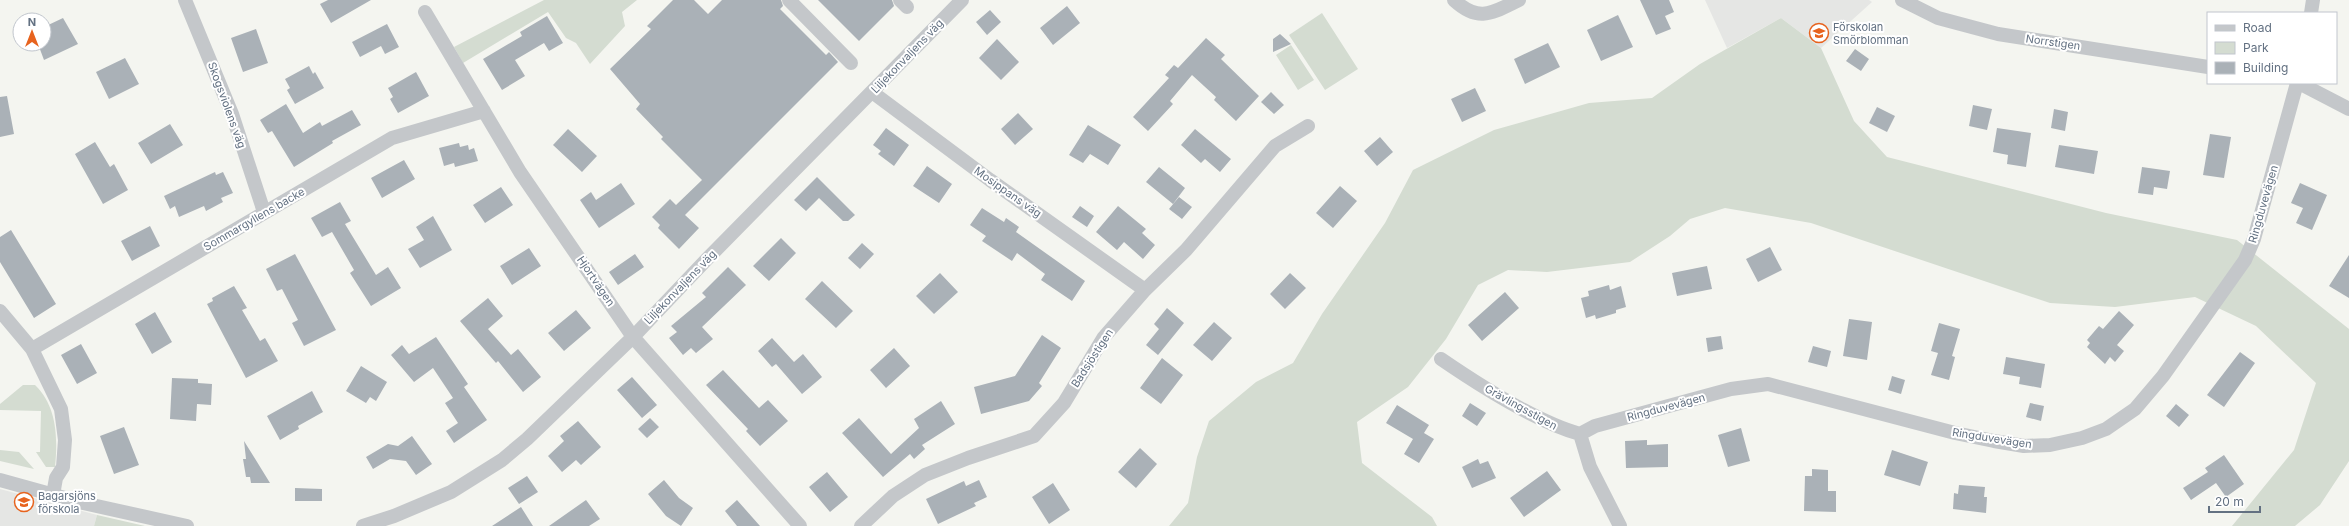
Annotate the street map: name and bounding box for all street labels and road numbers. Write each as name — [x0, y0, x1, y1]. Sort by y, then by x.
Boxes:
street label: Liljekonvaljens väg — [868, 16, 946, 96]
street label: Norrstigen — [2025, 31, 2081, 53]
street label: Skogsviolens väg — [205, 60, 249, 150]
street label: Ringduvevägen — [2245, 163, 2281, 245]
street label: Mosippans väg — [972, 164, 1044, 220]
street label: Sommargyllens backe — [201, 184, 307, 254]
street label: Liljekonvaljens väg — [641, 247, 719, 327]
street label: Hjortvägen — [574, 253, 618, 309]
street label: Badsjöstigen — [1068, 326, 1116, 390]
street label: Grävlingsstigen — [1482, 381, 1560, 433]
street label: Ringduvevägen — [1625, 390, 1707, 424]
street label: Ringduvevägen — [1951, 425, 2033, 451]

